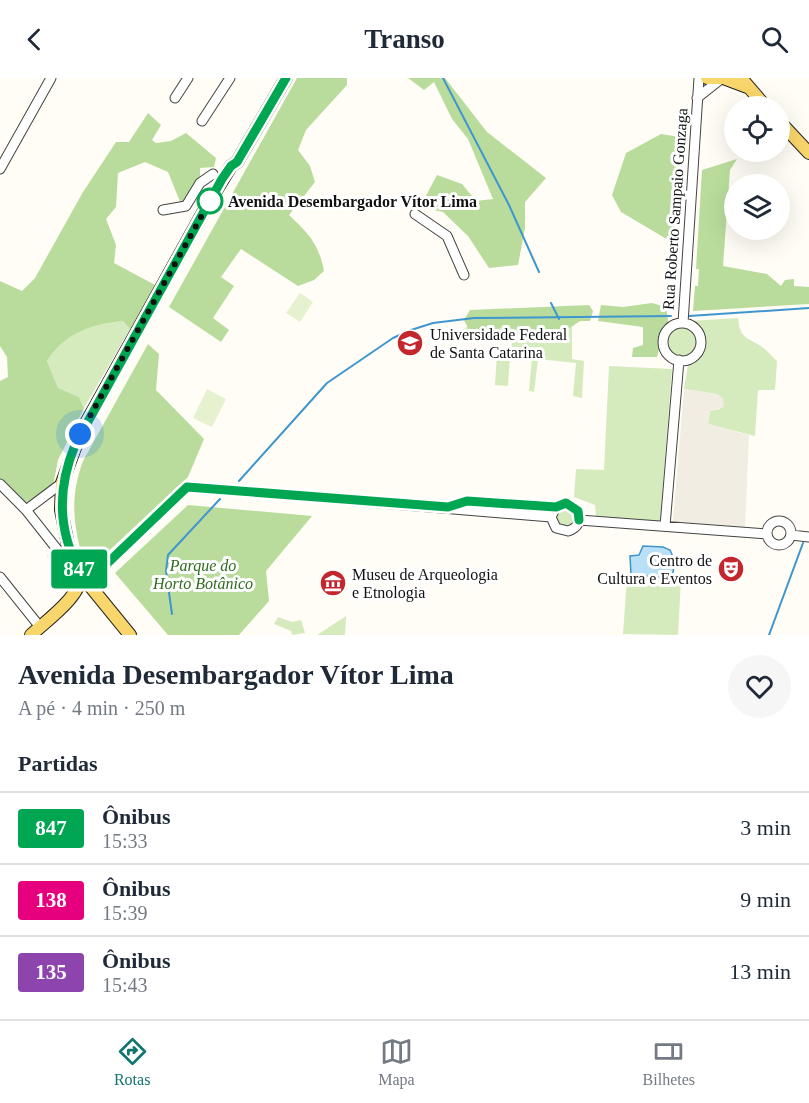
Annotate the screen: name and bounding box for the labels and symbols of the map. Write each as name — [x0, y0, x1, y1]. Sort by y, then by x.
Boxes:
street label: Rua Roberto Sampaio Gonzaga — [659, 108, 692, 311]
marker: Avenida Desembargador Vítor Lima — [197, 188, 223, 214]
place label: Avenida Desembargador Vítor Lima — [228, 193, 477, 211]
place label: Universidade Federal de Santa Catarina — [430, 326, 568, 361]
school or university icon: Universidade Federal de Santa Catarina — [395, 328, 425, 358]
your location — [65, 419, 95, 449]
line badge: 847 — [44, 550, 113, 588]
place label: Centro de Cultura e Eventos — [597, 552, 712, 587]
theatre icon: Centro de Cultura e Eventos — [716, 554, 746, 584]
park label: Parque do Horto Botânico — [152, 557, 253, 592]
place label: Museu de Arqueologia e Etnologia — [352, 566, 498, 602]
museum icon: Museu de Arqueologia e Etnologia — [318, 568, 348, 598]

